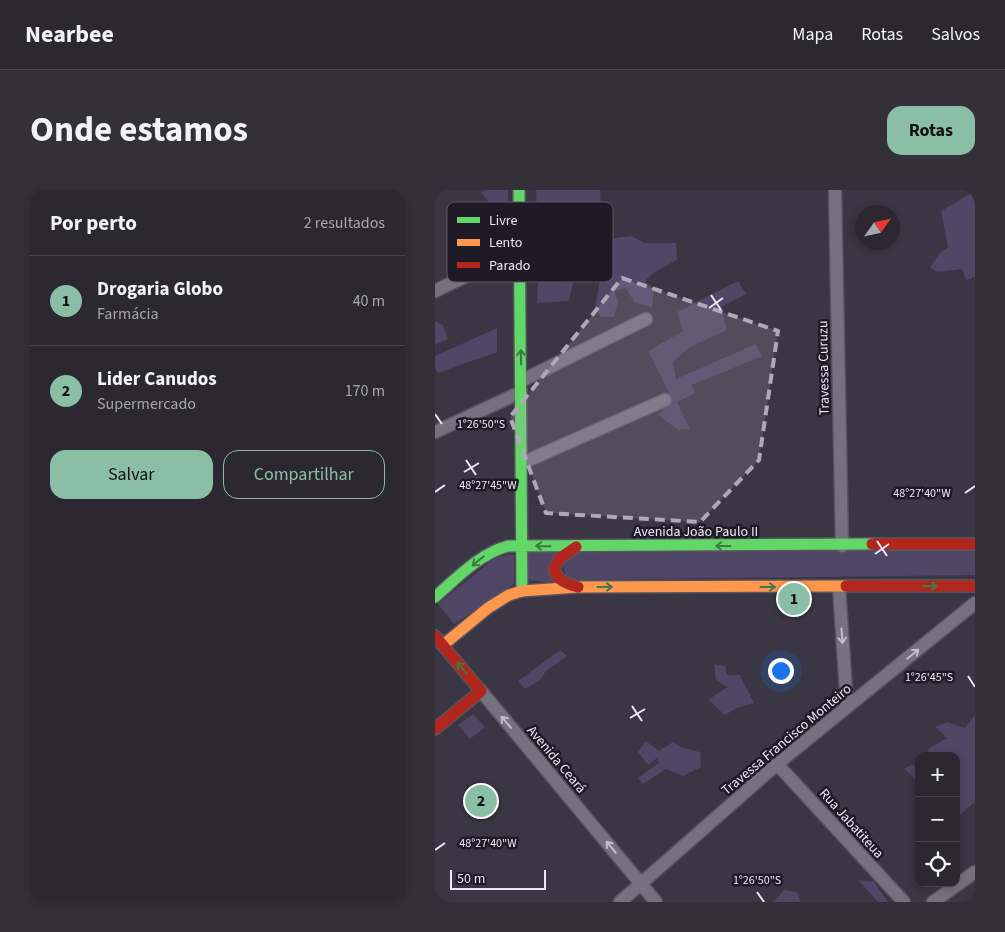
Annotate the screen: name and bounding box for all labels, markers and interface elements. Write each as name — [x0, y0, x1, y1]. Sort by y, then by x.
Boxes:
text: Nearbee — [25, 17, 114, 52]
text: Mapa — [792, 22, 833, 47]
text: Rotas — [861, 22, 903, 47]
text: Salvos — [931, 22, 980, 47]
text: Onde estamos — [30, 105, 248, 155]
button: Rotas — [887, 106, 975, 155]
legend — [447, 202, 613, 282]
north arrow — [855, 205, 900, 250]
text: Por perto — [50, 208, 137, 238]
text: Livre — [489, 211, 518, 231]
text: 2 resultados — [304, 212, 385, 234]
text: Lento — [489, 233, 522, 253]
text: Parado — [489, 256, 530, 276]
text: Drogaria Globo — [97, 276, 223, 303]
text: 1 — [62, 290, 70, 312]
text: 40 m — [353, 290, 385, 312]
text: Farmácia — [97, 303, 159, 325]
street label: Travessa Curuzu — [813, 320, 835, 416]
one-way arrow — [516, 350, 526, 366]
text: Lider Canudos — [97, 366, 217, 393]
text: 2 — [62, 380, 70, 402]
text: 170 m — [345, 380, 385, 402]
text: Supermercado — [97, 393, 196, 415]
text: 1°26'50"S — [457, 416, 505, 433]
button: Salvar — [50, 450, 213, 499]
button: Compartilhar — [223, 450, 385, 499]
text: 48°27'45"W — [459, 477, 517, 494]
text: 48°27'40"W — [893, 485, 951, 502]
street label: Avenida João Paulo II — [634, 522, 758, 542]
one-way arrow — [535, 541, 552, 551]
one-way arrow — [715, 541, 732, 551]
one-way arrow — [472, 556, 485, 567]
pin: 1 — [778, 580, 810, 618]
one-way arrow — [922, 581, 938, 591]
one-way arrow — [596, 582, 613, 592]
one-way arrow — [759, 582, 775, 592]
one-way arrow — [838, 627, 847, 643]
one-way arrow — [906, 648, 919, 659]
your location — [768, 658, 794, 684]
one-way arrow — [456, 662, 467, 675]
text: 1°26'45"S — [905, 669, 953, 686]
street label: Travessa Francisco Monteiro — [717, 679, 856, 800]
one-way arrow — [501, 716, 512, 729]
street label: Avenida Ceará — [522, 721, 591, 798]
map controls — [915, 752, 960, 887]
button: + — [915, 752, 960, 797]
pin: 2 — [465, 782, 497, 820]
street label: Rua Jabatiteua — [814, 784, 888, 863]
button: − — [915, 797, 960, 842]
text: 48°27'40"W — [459, 835, 517, 852]
one-way arrow — [605, 840, 616, 853]
button: locate — [915, 842, 960, 887]
scale bar — [450, 867, 546, 890]
text: 50 m — [457, 869, 485, 889]
text: 1°26'50"S — [733, 872, 781, 889]

